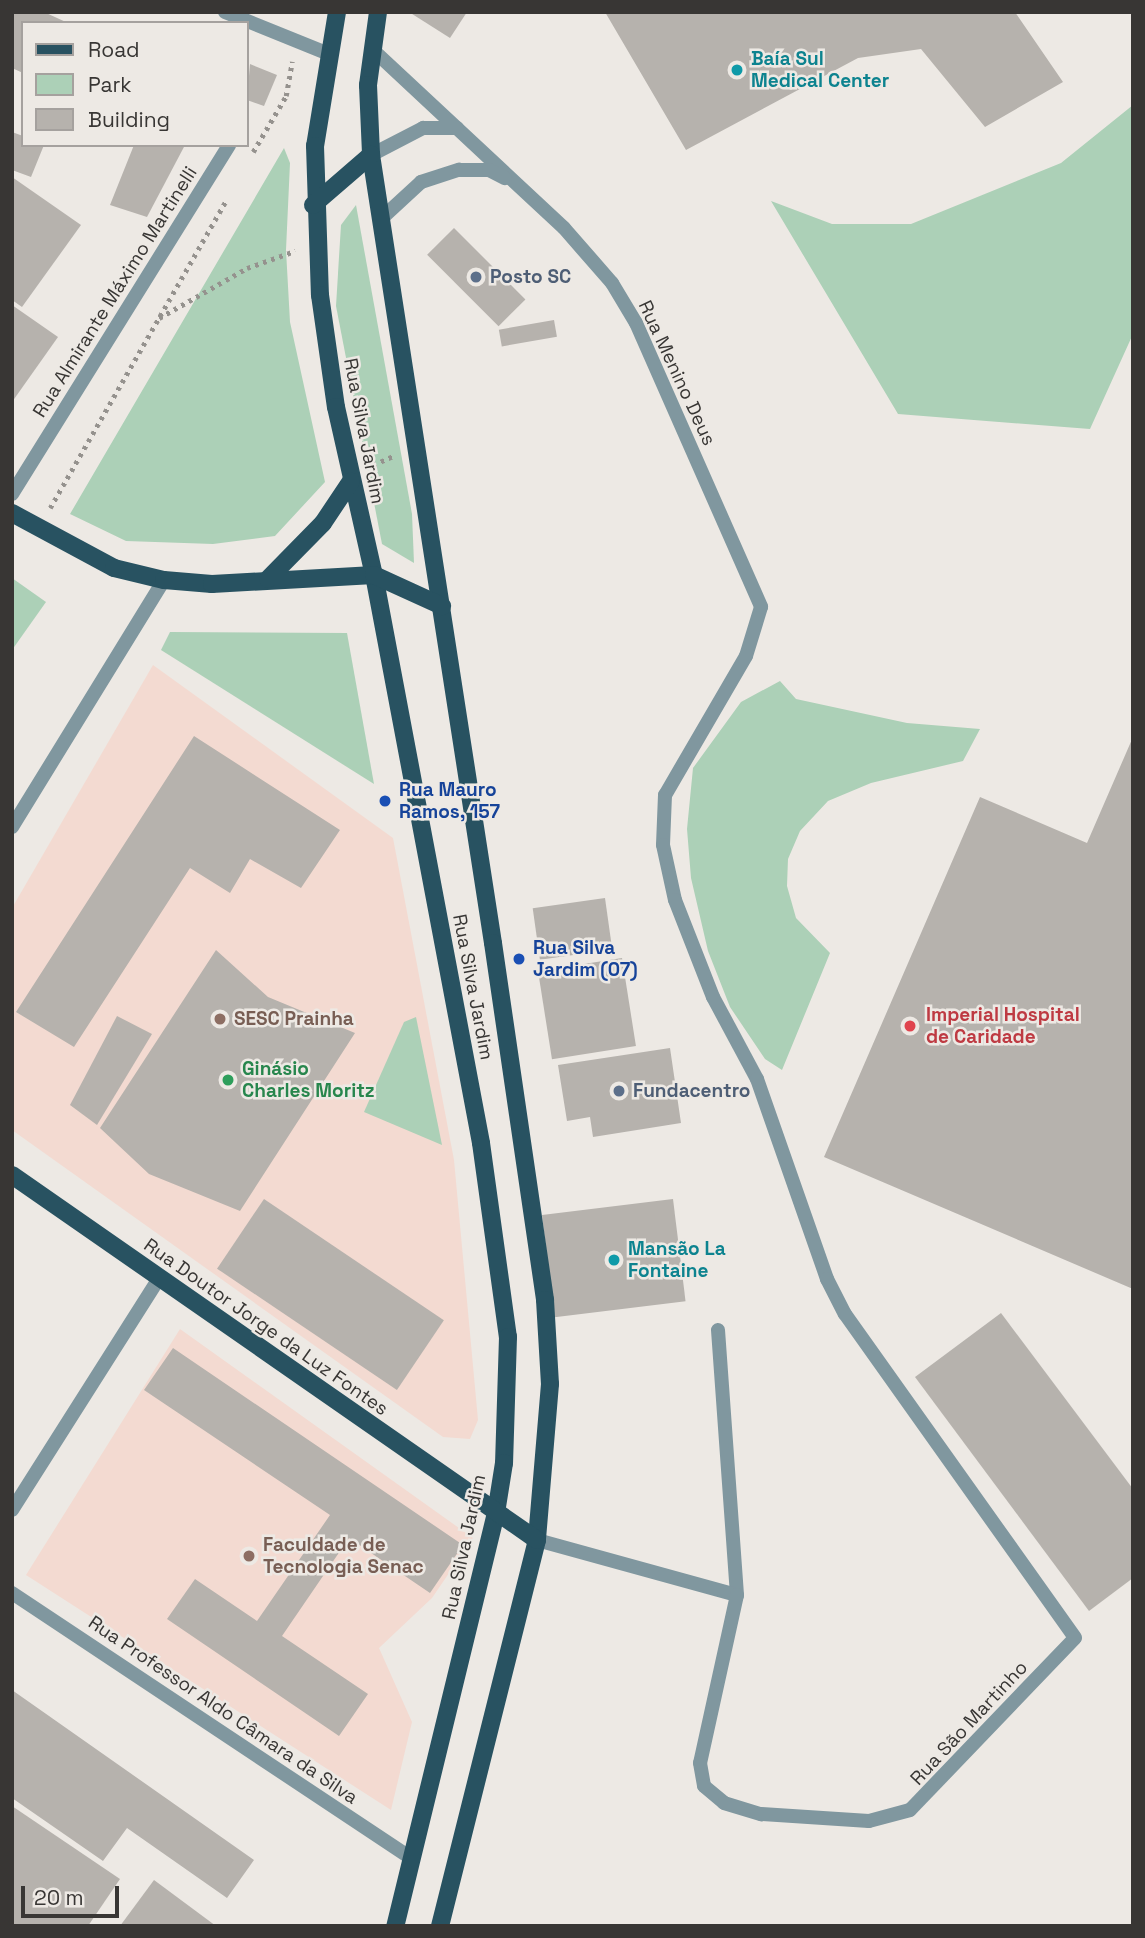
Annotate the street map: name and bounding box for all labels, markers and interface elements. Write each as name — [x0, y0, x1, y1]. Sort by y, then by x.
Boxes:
legend — [21, 21, 248, 147]
text: Road — [88, 36, 140, 63]
place label: Baía Sul Medical Center — [751, 48, 889, 92]
marker: Baía Sul Medical Center — [729, 62, 745, 78]
text: Park — [88, 71, 132, 98]
text: Building — [88, 106, 170, 133]
street label: Rua Almirante Máximo Martinelli — [28, 162, 202, 422]
place label: Posto SC — [490, 266, 571, 288]
marker: Posto SC — [468, 269, 484, 285]
street label: Rua Menino Deus — [633, 297, 721, 449]
street label: Rua Silva Jardim — [339, 356, 389, 506]
place label: Rua Mauro Ramos, 157 — [399, 779, 500, 823]
marker: Rua Mauro Ramos, 157 — [377, 793, 393, 809]
street label: Rua Silva Jardim — [448, 912, 498, 1062]
place label: Rua Silva Jardim (07) — [533, 937, 638, 981]
marker: Rua Silva Jardim (07) — [511, 951, 527, 967]
place label: Imperial Hospital de Caridade — [926, 1004, 1080, 1048]
place label: SESC Prainha — [234, 1008, 354, 1030]
marker: SESC Prainha — [212, 1011, 228, 1027]
marker: Imperial Hospital de Caridade — [900, 1016, 920, 1036]
place label: Ginásio Charles Moritz — [242, 1058, 375, 1102]
marker: Ginásio Charles Moritz — [220, 1072, 236, 1088]
place label: Fundacentro — [633, 1080, 750, 1102]
marker: Fundacentro — [611, 1083, 627, 1099]
street label: Rua Doutor Jorge da Luz Fontes — [139, 1234, 393, 1420]
place label: Mansão La Fontaine — [628, 1238, 726, 1282]
marker: Mansão La Fontaine — [606, 1252, 622, 1268]
street label: Rua Silva Jardim — [437, 1472, 491, 1622]
place label: Faculdade de Tecnologia Senac — [263, 1534, 424, 1578]
marker: Faculdade de Tecnologia Senac — [241, 1548, 257, 1564]
street label: Rua Professor Aldo Câmara da Silva — [84, 1611, 362, 1809]
street label: Rua São Martinho — [906, 1656, 1032, 1790]
scale bar — [24, 1871, 122, 1915]
text: 20 m — [34, 1884, 84, 1911]

